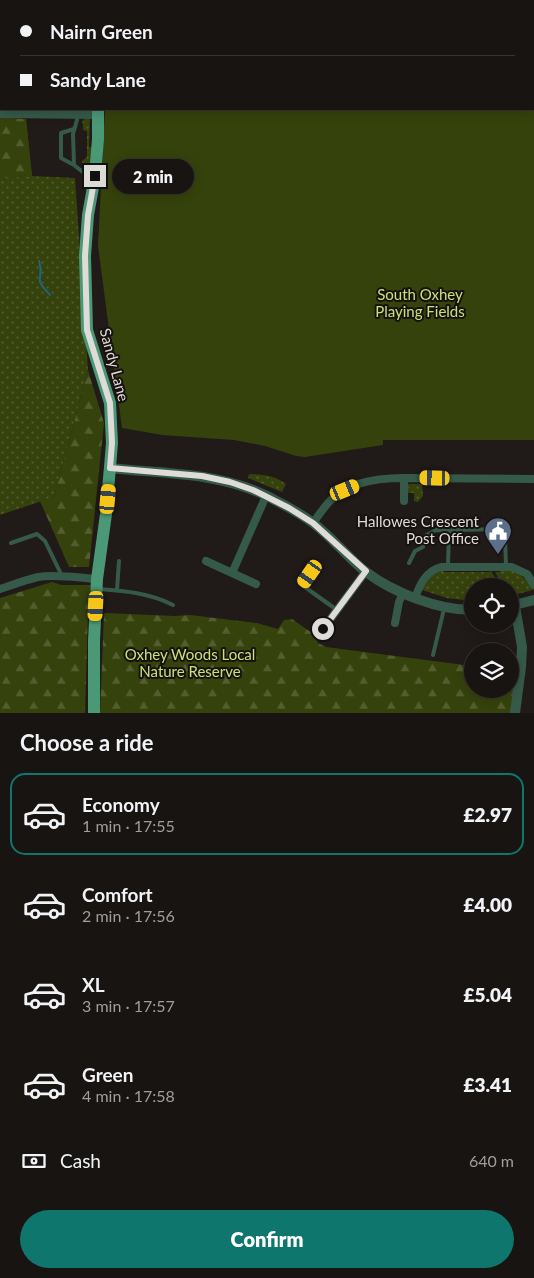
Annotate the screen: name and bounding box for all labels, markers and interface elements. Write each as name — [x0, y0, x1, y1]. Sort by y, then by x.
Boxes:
text: Nairn Green — [50, 20, 153, 43]
text: Sandy Lane — [50, 68, 146, 91]
callout: 2 min — [112, 158, 195, 194]
route end — [84, 165, 106, 187]
text: 2 min — [133, 167, 173, 186]
park label: South Oxhey Playing Fields — [375, 285, 465, 320]
street label: Sandy Lane — [97, 326, 133, 403]
car — [419, 470, 450, 486]
car — [328, 477, 361, 503]
car — [99, 483, 116, 515]
place label: Hallowes Crescent Post Office — [357, 512, 480, 547]
public building icon: Hallowes Crescent Post Office — [483, 516, 513, 555]
car — [295, 557, 324, 591]
map controls — [464, 578, 519, 698]
button: locate — [464, 578, 519, 633]
car — [87, 591, 104, 621]
route start — [312, 618, 334, 640]
button: layers — [464, 643, 519, 698]
park label: Oxhey Woods Local Nature Reserve — [125, 645, 255, 680]
text: Choose a ride — [20, 729, 154, 756]
icon: car — [22, 792, 67, 837]
text: Economy — [82, 793, 160, 816]
text: £2.97 — [463, 803, 512, 826]
text: 1 min · 17:55 — [82, 816, 175, 835]
icon: car — [22, 882, 67, 927]
text: Comfort — [82, 883, 153, 906]
text: £4.00 — [463, 893, 512, 916]
text: 2 min · 17:56 — [82, 906, 175, 925]
icon: car — [22, 972, 67, 1017]
text: XL — [82, 973, 105, 996]
text: £5.04 — [463, 983, 512, 1006]
text: 3 min · 17:57 — [82, 996, 175, 1015]
icon: car — [22, 1062, 67, 1107]
text: Green — [82, 1063, 133, 1086]
text: £3.41 — [463, 1073, 512, 1096]
text: 4 min · 17:58 — [82, 1086, 175, 1105]
icon: cash — [20, 1147, 48, 1175]
text: Cash — [60, 1149, 101, 1172]
text: 640 m — [469, 1151, 514, 1170]
button: Confirm — [20, 1210, 514, 1268]

